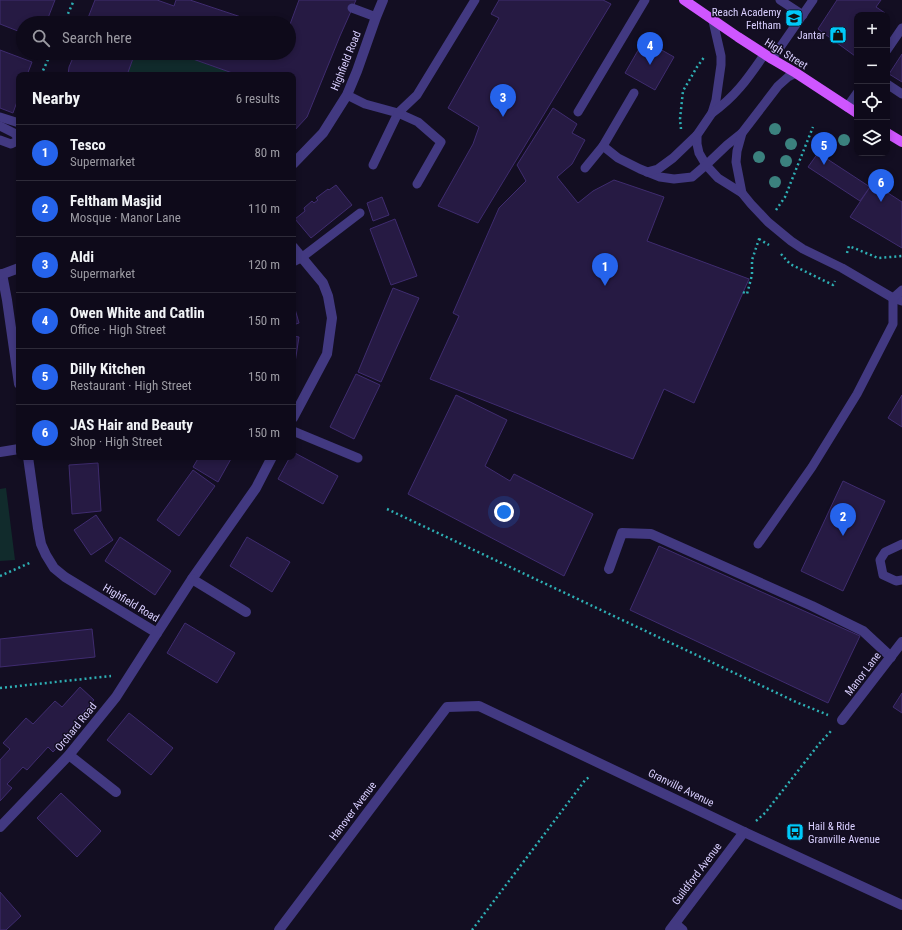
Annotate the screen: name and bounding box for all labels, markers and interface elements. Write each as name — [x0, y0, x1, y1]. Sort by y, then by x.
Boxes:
place label: Reach Academy Feltham — [712, 6, 781, 32]
school or university icon: Reach Academy Feltham — [784, 8, 804, 28]
map controls — [854, 12, 890, 156]
button: + — [854, 12, 890, 48]
search box — [16, 16, 296, 60]
shop icon: Jantar — [828, 25, 848, 45]
icon: search — [30, 27, 52, 49]
text: Search here — [62, 29, 132, 47]
street label: Highfield Road — [328, 29, 364, 93]
place label: Jantar — [797, 29, 826, 42]
pin: 4 — [637, 32, 663, 65]
street label: High Street — [762, 36, 810, 72]
button: − — [854, 48, 890, 84]
pin: 3 — [490, 84, 516, 117]
button: locate — [854, 84, 890, 120]
text: Nearby — [32, 88, 80, 108]
text: 6 results — [236, 91, 280, 106]
button: layers — [854, 120, 890, 156]
pin: 5 — [811, 132, 837, 165]
text: Tesco — [70, 136, 106, 154]
text: 1 — [42, 145, 48, 160]
text: 80 m — [254, 145, 280, 160]
text: Supermarket — [70, 154, 135, 169]
pin: 6 — [868, 169, 894, 202]
text: Feltham Masjid — [70, 192, 162, 210]
text: 2 — [42, 201, 48, 216]
text: 110 m — [248, 201, 280, 216]
text: Mosque · Manor Lane — [70, 210, 181, 225]
text: Aldi — [70, 248, 94, 266]
pin: 1 — [592, 253, 618, 286]
text: 3 — [42, 257, 48, 272]
text: 120 m — [248, 257, 280, 272]
text: Supermarket — [70, 266, 135, 281]
text: Owen White and Catlin — [70, 304, 205, 322]
text: 4 — [42, 313, 48, 328]
text: 150 m — [248, 313, 280, 328]
text: Office · High Street — [70, 322, 166, 337]
text: Dilly Kitchen — [70, 360, 145, 378]
text: 5 — [42, 369, 48, 384]
text: 150 m — [248, 369, 280, 384]
text: Restaurant · High Street — [70, 378, 192, 393]
text: JAS Hair and Beauty — [70, 416, 193, 434]
text: 6 — [42, 425, 48, 440]
text: 150 m — [248, 425, 280, 440]
text: Shop · High Street — [70, 434, 162, 449]
your location — [494, 502, 514, 522]
pin: 2 — [830, 503, 856, 536]
street label: Highfield Road — [101, 581, 161, 625]
street label: Manor Lane — [842, 650, 884, 698]
street label: Orchard Road — [52, 700, 100, 754]
street label: Granville Avenue — [646, 766, 716, 810]
street label: Hanover Avenue — [327, 779, 379, 843]
place label: Hail & Ride Granville Avenue — [808, 820, 880, 846]
bus stop icon: Hail & Ride Granville Avenue — [785, 822, 805, 842]
street label: Guildford Avenue — [669, 840, 725, 908]

